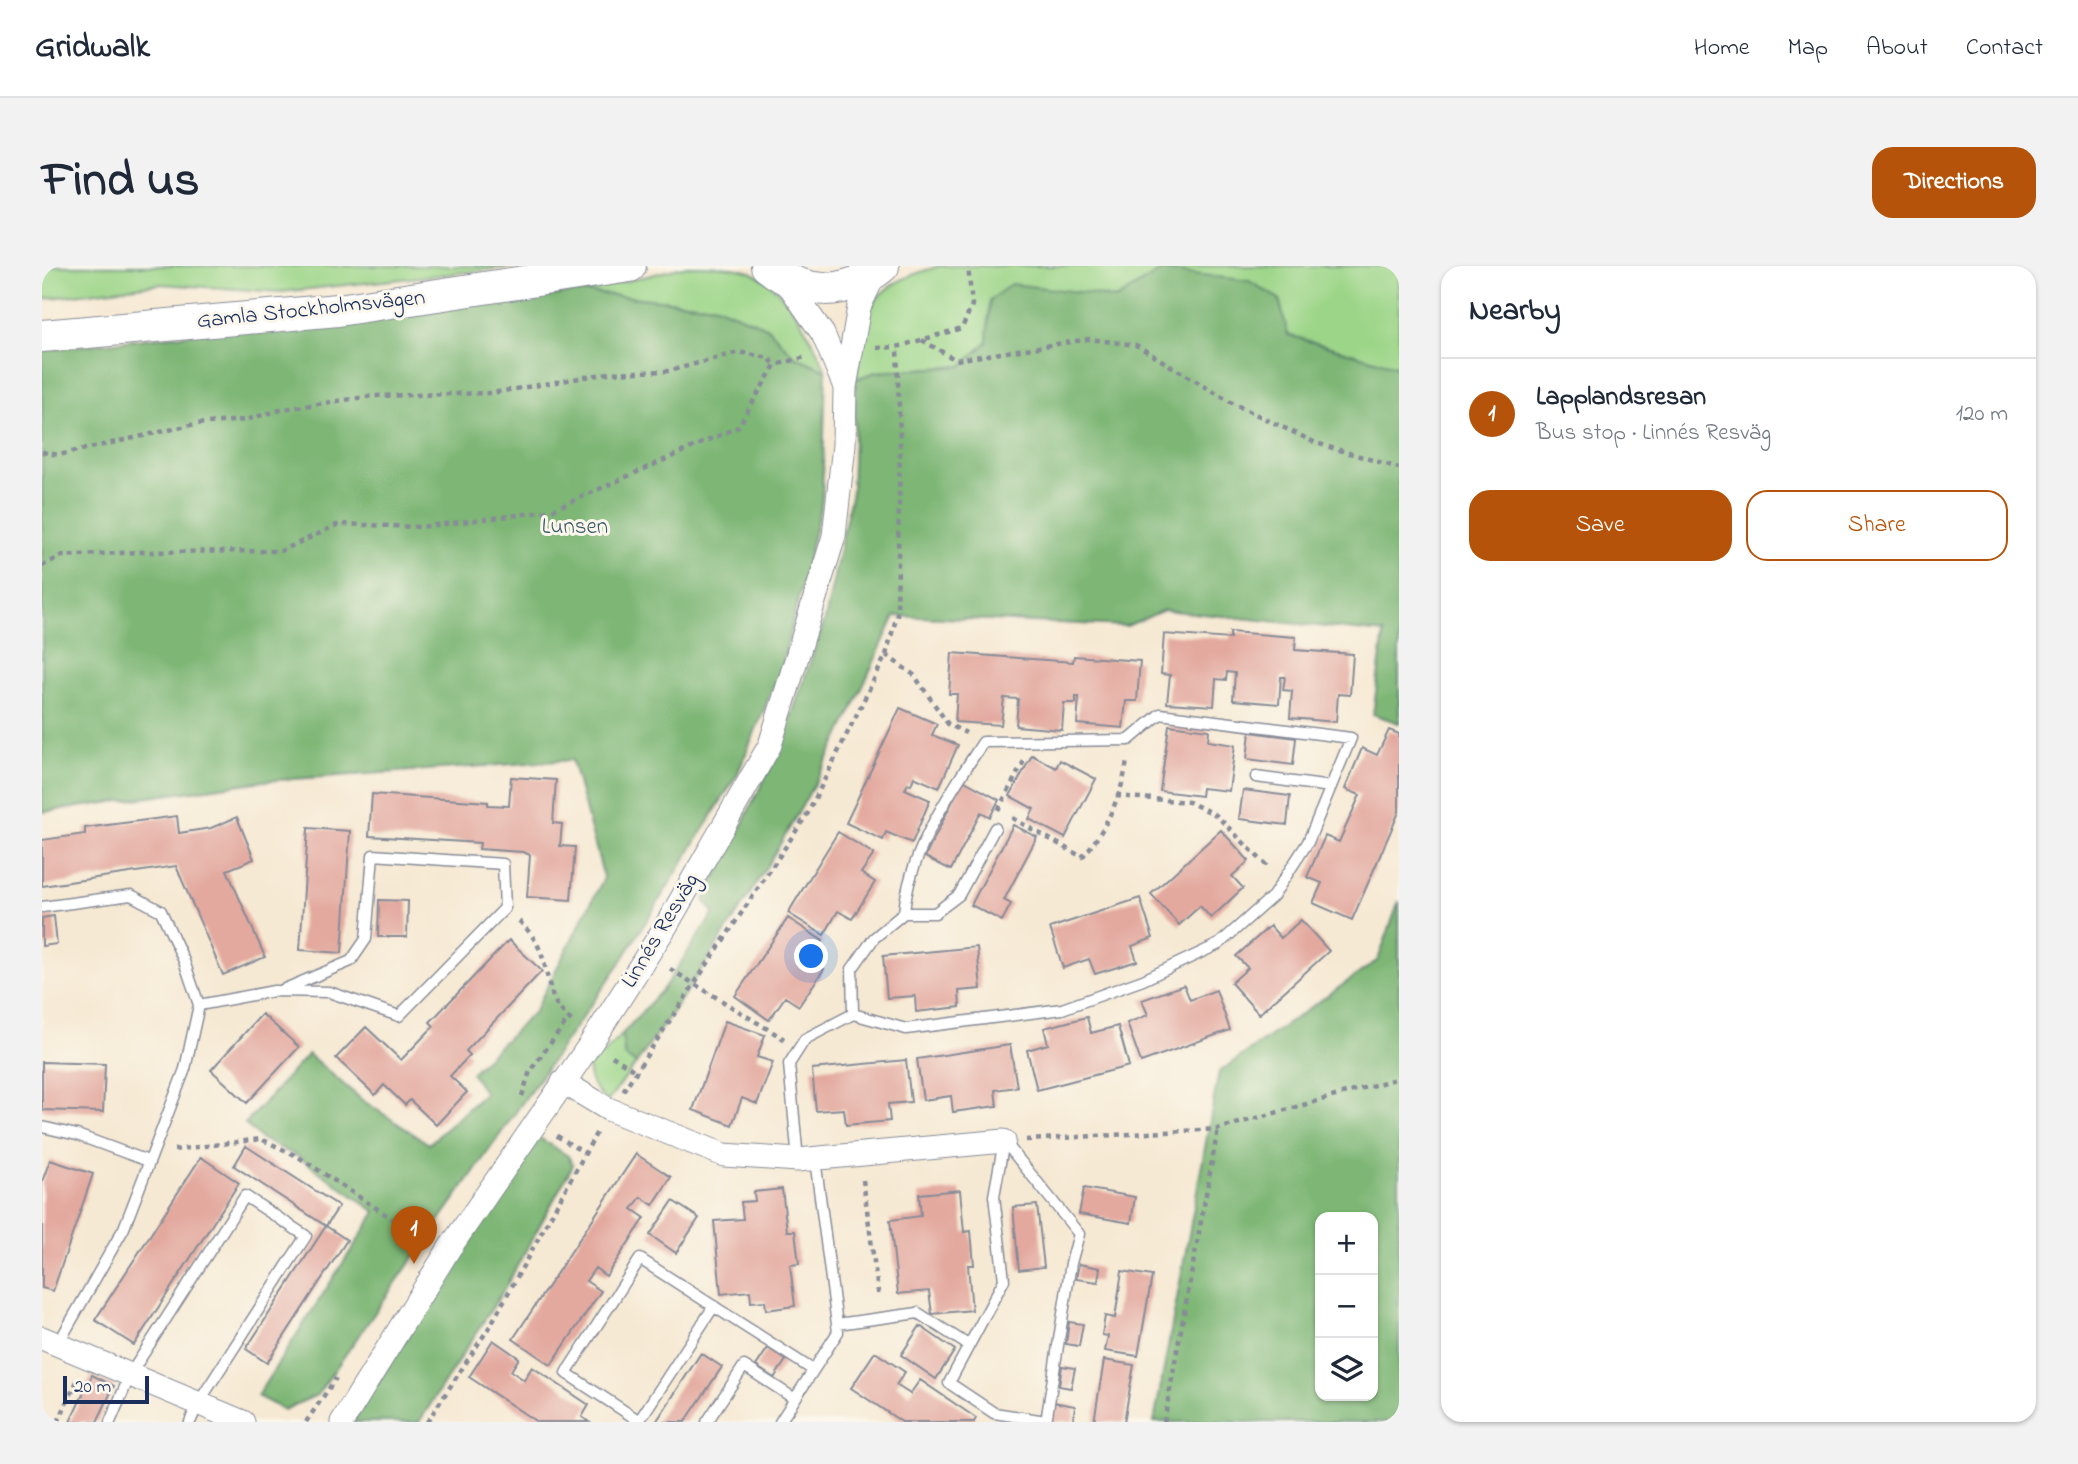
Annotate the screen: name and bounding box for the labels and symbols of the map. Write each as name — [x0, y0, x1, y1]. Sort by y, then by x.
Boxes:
street label: Gamla Stockholmsvägen — [195, 282, 427, 339]
park label: Lunsen — [542, 511, 608, 544]
street label: Linnés Resväg — [614, 867, 709, 995]
your location — [794, 939, 828, 973]
pin: 1 — [391, 1206, 437, 1264]
scale bar — [63, 1373, 149, 1405]

